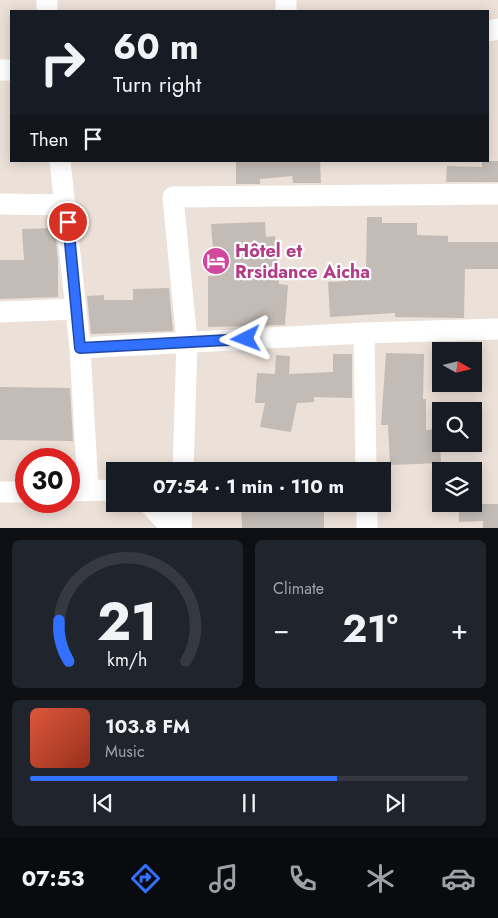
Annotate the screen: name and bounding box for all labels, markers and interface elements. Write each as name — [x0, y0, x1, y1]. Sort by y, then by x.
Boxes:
text: 60 m — [113, 22, 199, 72]
icon: right — [30, 30, 95, 95]
text: Turn right — [113, 68, 201, 100]
icon: arrive — [79, 125, 107, 153]
text: Then — [30, 126, 69, 153]
pin — [47, 201, 89, 243]
icon: arrive — [54, 208, 82, 236]
place label: Hôtel et Rrsidance Aicha — [235, 238, 370, 285]
hotel icon: Hôtel et Rrsidance Aicha — [201, 246, 231, 276]
position arrow — [219, 312, 271, 364]
north arrow — [432, 342, 482, 392]
map controls — [432, 342, 482, 512]
button: search — [432, 402, 482, 452]
speed limit sign: 30 — [15, 448, 80, 513]
button: layers — [432, 462, 482, 512]
text: 07:54 · 1 min · 110 m — [153, 473, 344, 500]
text: Climate — [273, 577, 324, 600]
text: 21 — [97, 584, 158, 660]
text: 21° — [342, 601, 398, 656]
text: − — [273, 609, 290, 650]
text: + — [451, 609, 468, 650]
text: km/h — [107, 647, 148, 673]
text: 103.8 FM — [105, 713, 190, 740]
text: Music — [105, 740, 145, 763]
icon: previous — [89, 789, 117, 817]
icon: pause — [235, 789, 263, 817]
icon: next — [381, 789, 409, 817]
icon: directions — [128, 861, 163, 896]
icon: music — [206, 861, 241, 896]
icon: phone — [285, 861, 320, 896]
icon: climate — [363, 861, 398, 896]
icon: car — [441, 861, 476, 896]
text: 07:53 — [22, 862, 84, 894]

